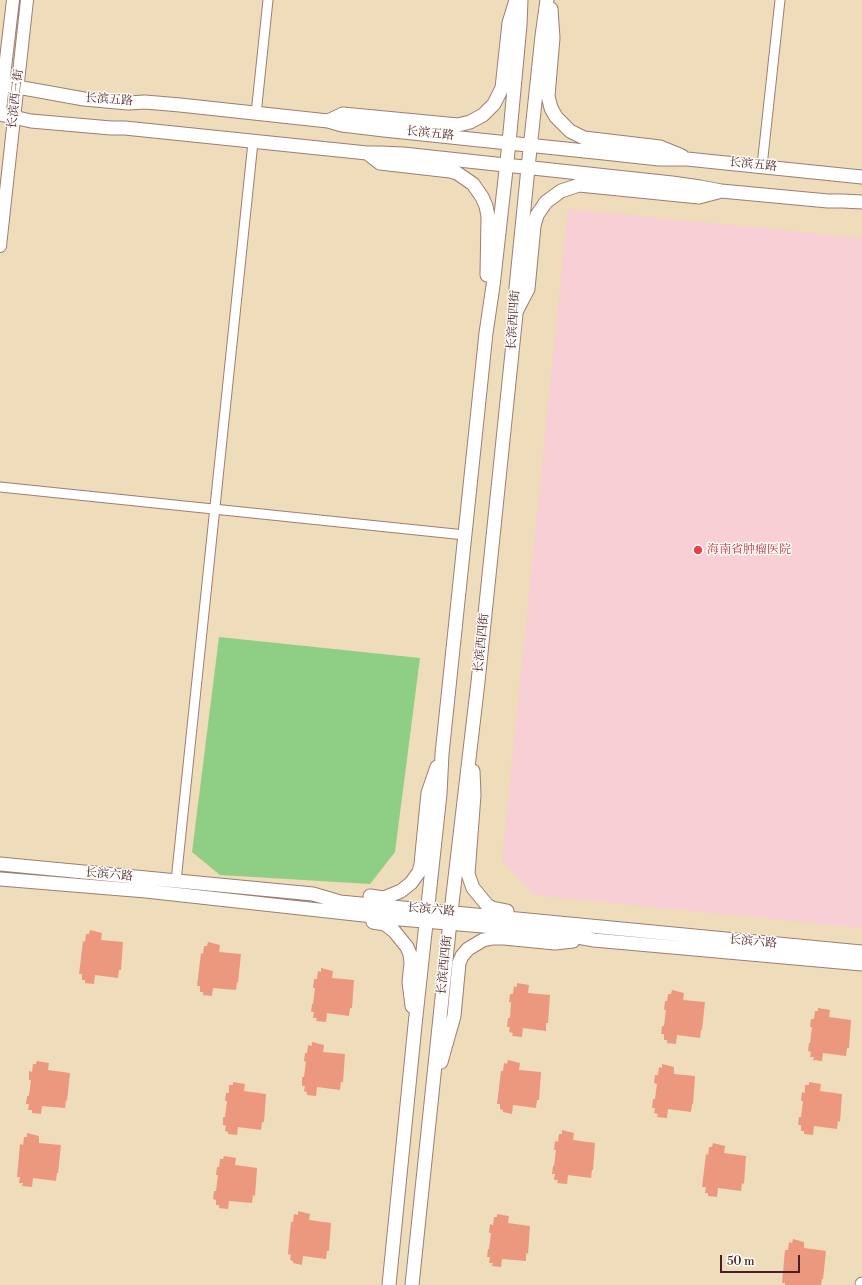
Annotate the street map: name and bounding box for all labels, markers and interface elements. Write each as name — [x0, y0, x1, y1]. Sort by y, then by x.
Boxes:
street label: 长滨西三街 — [5, 68, 27, 130]
street label: 长滨五路 — [85, 91, 133, 109]
street label: 长滨五路 — [405, 124, 455, 144]
street label: 长滨五路 — [728, 155, 778, 175]
street label: 长滨西四街 — [505, 290, 523, 350]
place label: 海南省肿瘤医院 — [707, 543, 791, 557]
marker: 海南省肿瘤医院 — [692, 544, 704, 556]
street label: 长滨西四街 — [472, 612, 492, 674]
street label: 长滨六路 — [84, 866, 134, 884]
street label: 长滨六路 — [406, 901, 456, 919]
street label: 长滨六路 — [728, 933, 778, 951]
street label: 长滨西四街 — [435, 934, 455, 996]
scale bar — [722, 1247, 802, 1273]
text: 50 m — [727, 1254, 755, 1269]

